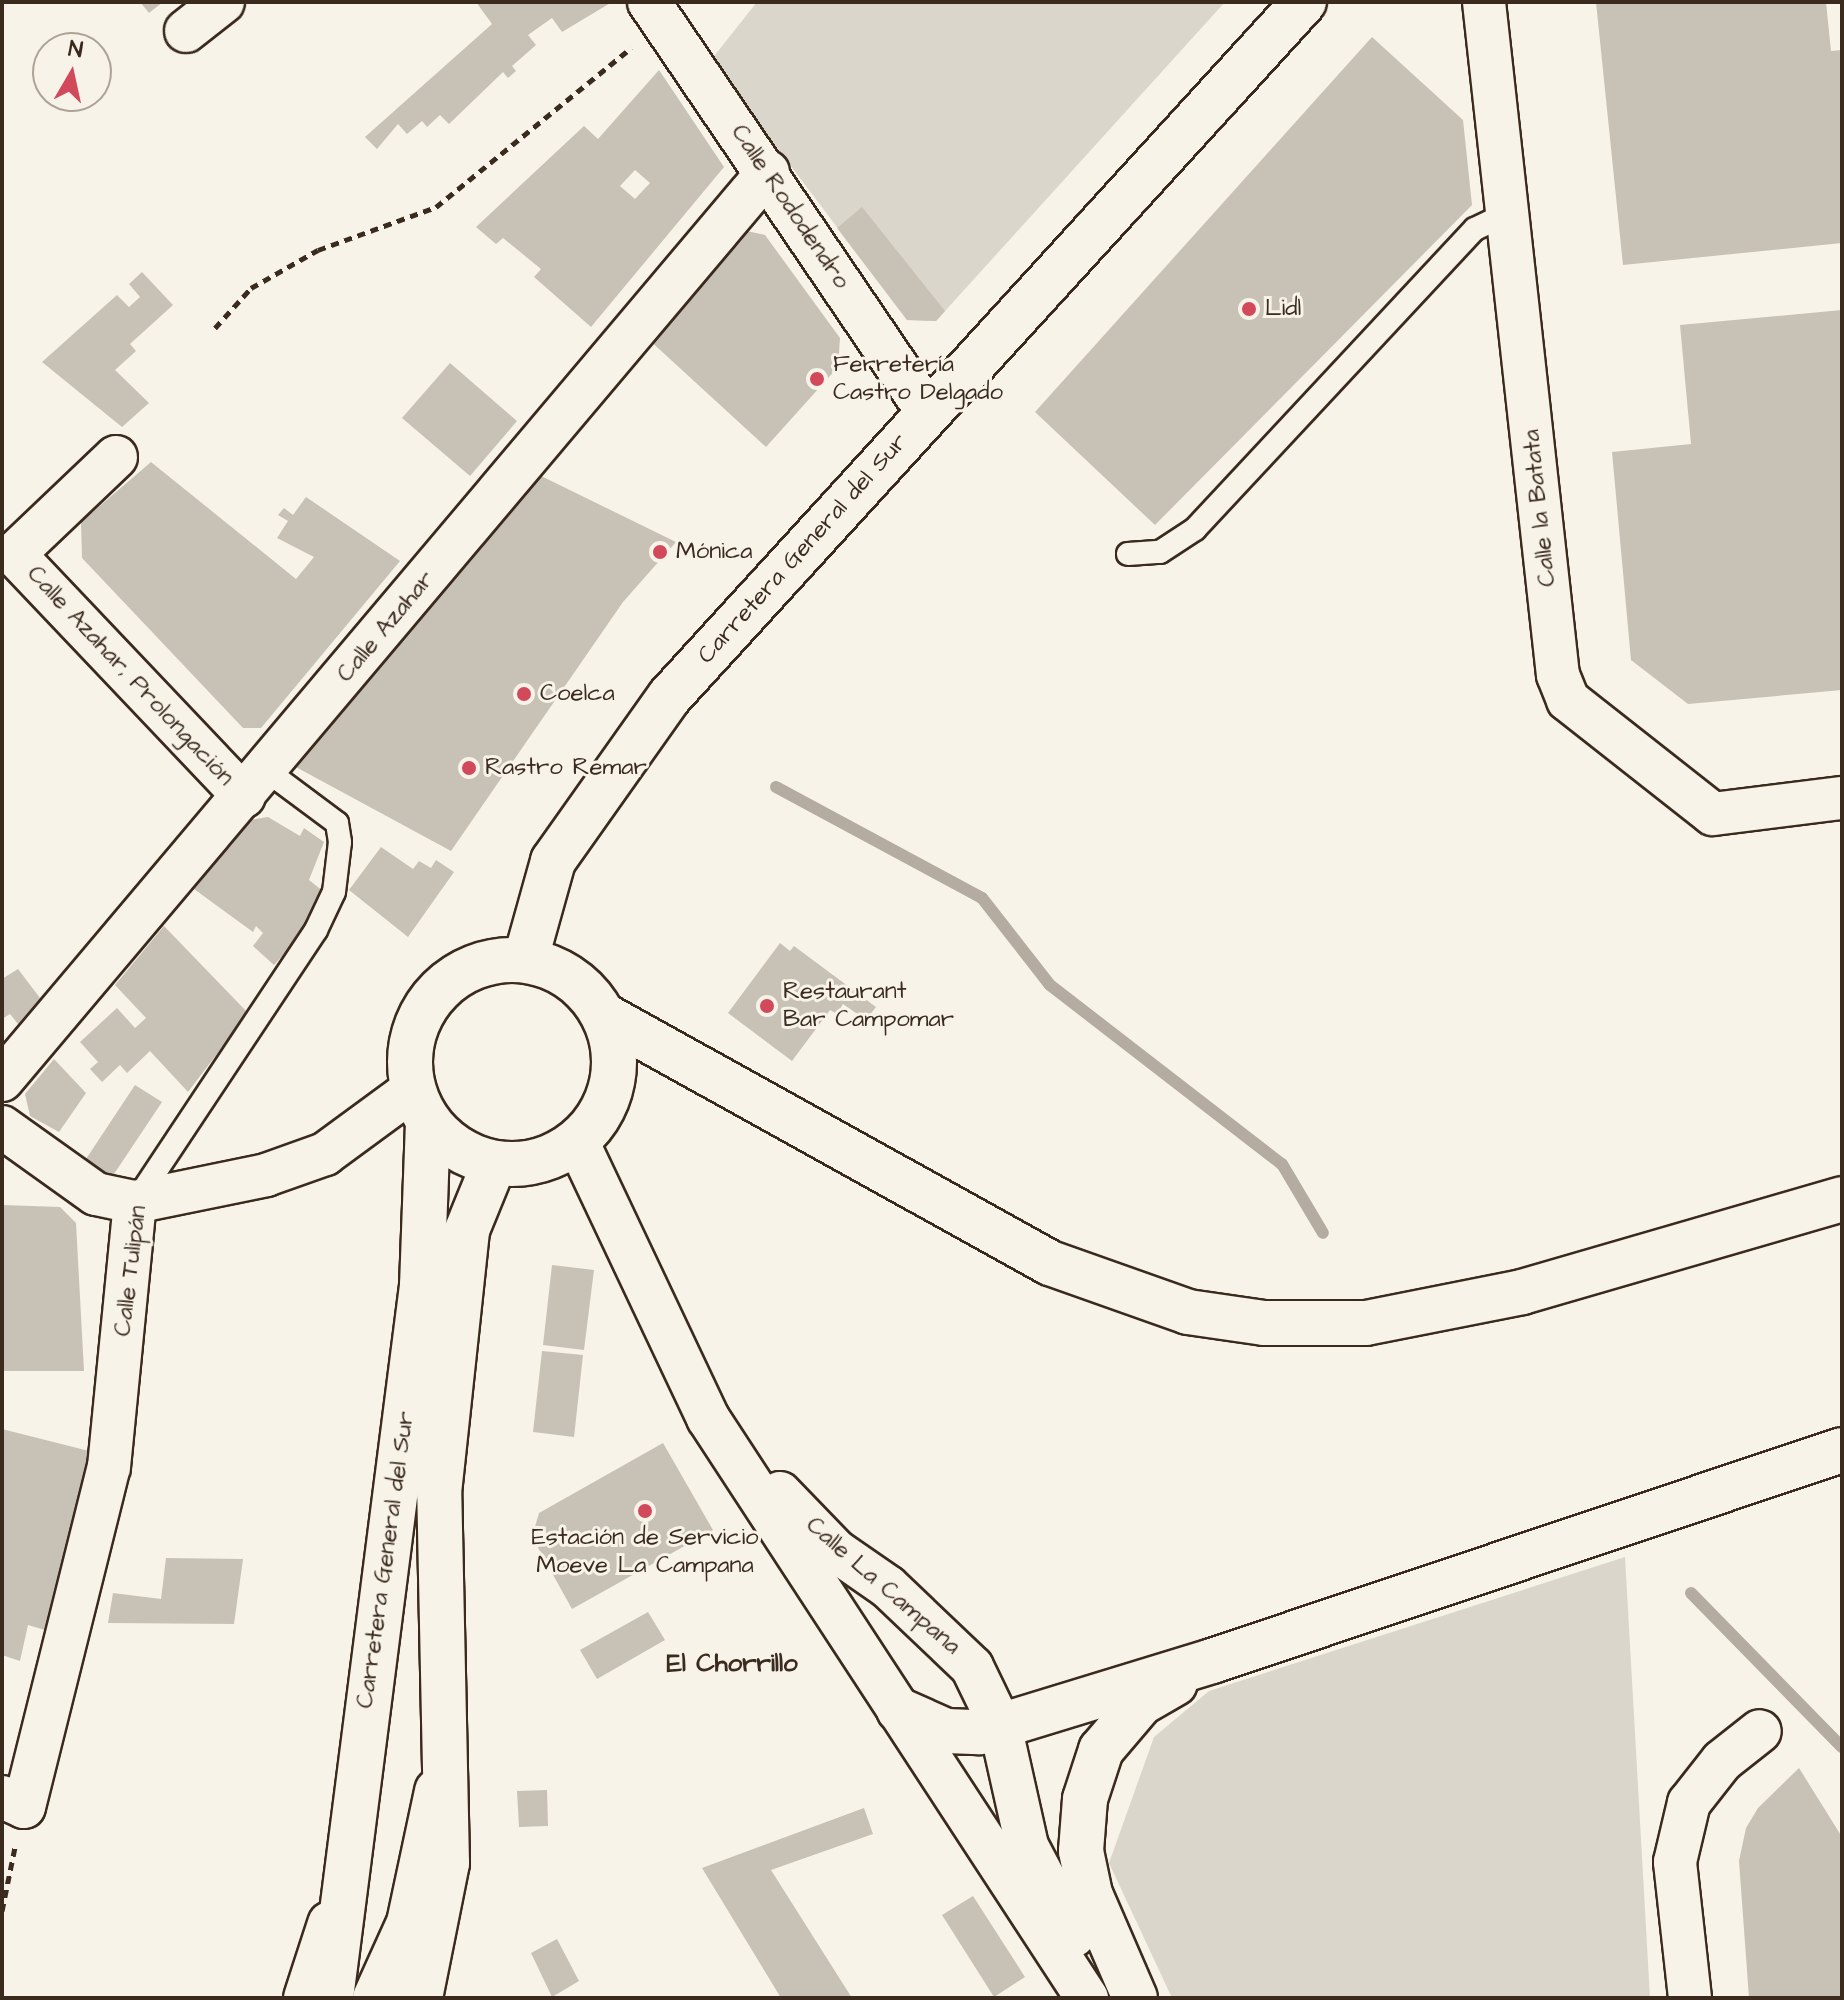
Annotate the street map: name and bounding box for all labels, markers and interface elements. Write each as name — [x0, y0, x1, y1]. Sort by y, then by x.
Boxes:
north arrow — [32, 32, 112, 112]
text: N — [66, 33, 85, 66]
street label: Calle Rododendro — [724, 119, 856, 295]
place label: Lidl — [1265, 295, 1301, 323]
marker: Lidl — [1240, 300, 1258, 318]
place label: Ferretería Castro Delgado — [833, 351, 1003, 407]
marker: Ferretería Castro Delgado — [808, 370, 826, 388]
street label: Carretera General del Sur — [692, 428, 914, 670]
street label: Calle la Batata — [1517, 428, 1563, 588]
place label: Mónica — [676, 538, 752, 566]
marker: Mónica — [651, 543, 669, 561]
street label: Calle Azahar, Prolongación — [20, 560, 240, 792]
street label: Calle Azahar — [331, 566, 441, 688]
place label: Coelca — [540, 680, 615, 708]
marker: Coelca — [515, 685, 533, 703]
place label: Rastro Remar — [485, 754, 647, 782]
marker: Rastro Remar — [460, 759, 478, 777]
place label: Restaurant Bar Campomar — [783, 978, 954, 1034]
marker: Restaurant Bar Campomar — [758, 997, 776, 1015]
street label: Calle Tulipán — [109, 1204, 153, 1338]
street label: Carretera General del Sur — [351, 1410, 421, 1710]
marker: Estación de Servicio Moeve La Campana — [636, 1502, 654, 1520]
street label: Calle La Campana — [800, 1511, 966, 1661]
place label: Estación de Servicio Moeve La Campana — [531, 1524, 759, 1580]
district label: El Chorrillo — [666, 1648, 798, 1680]

